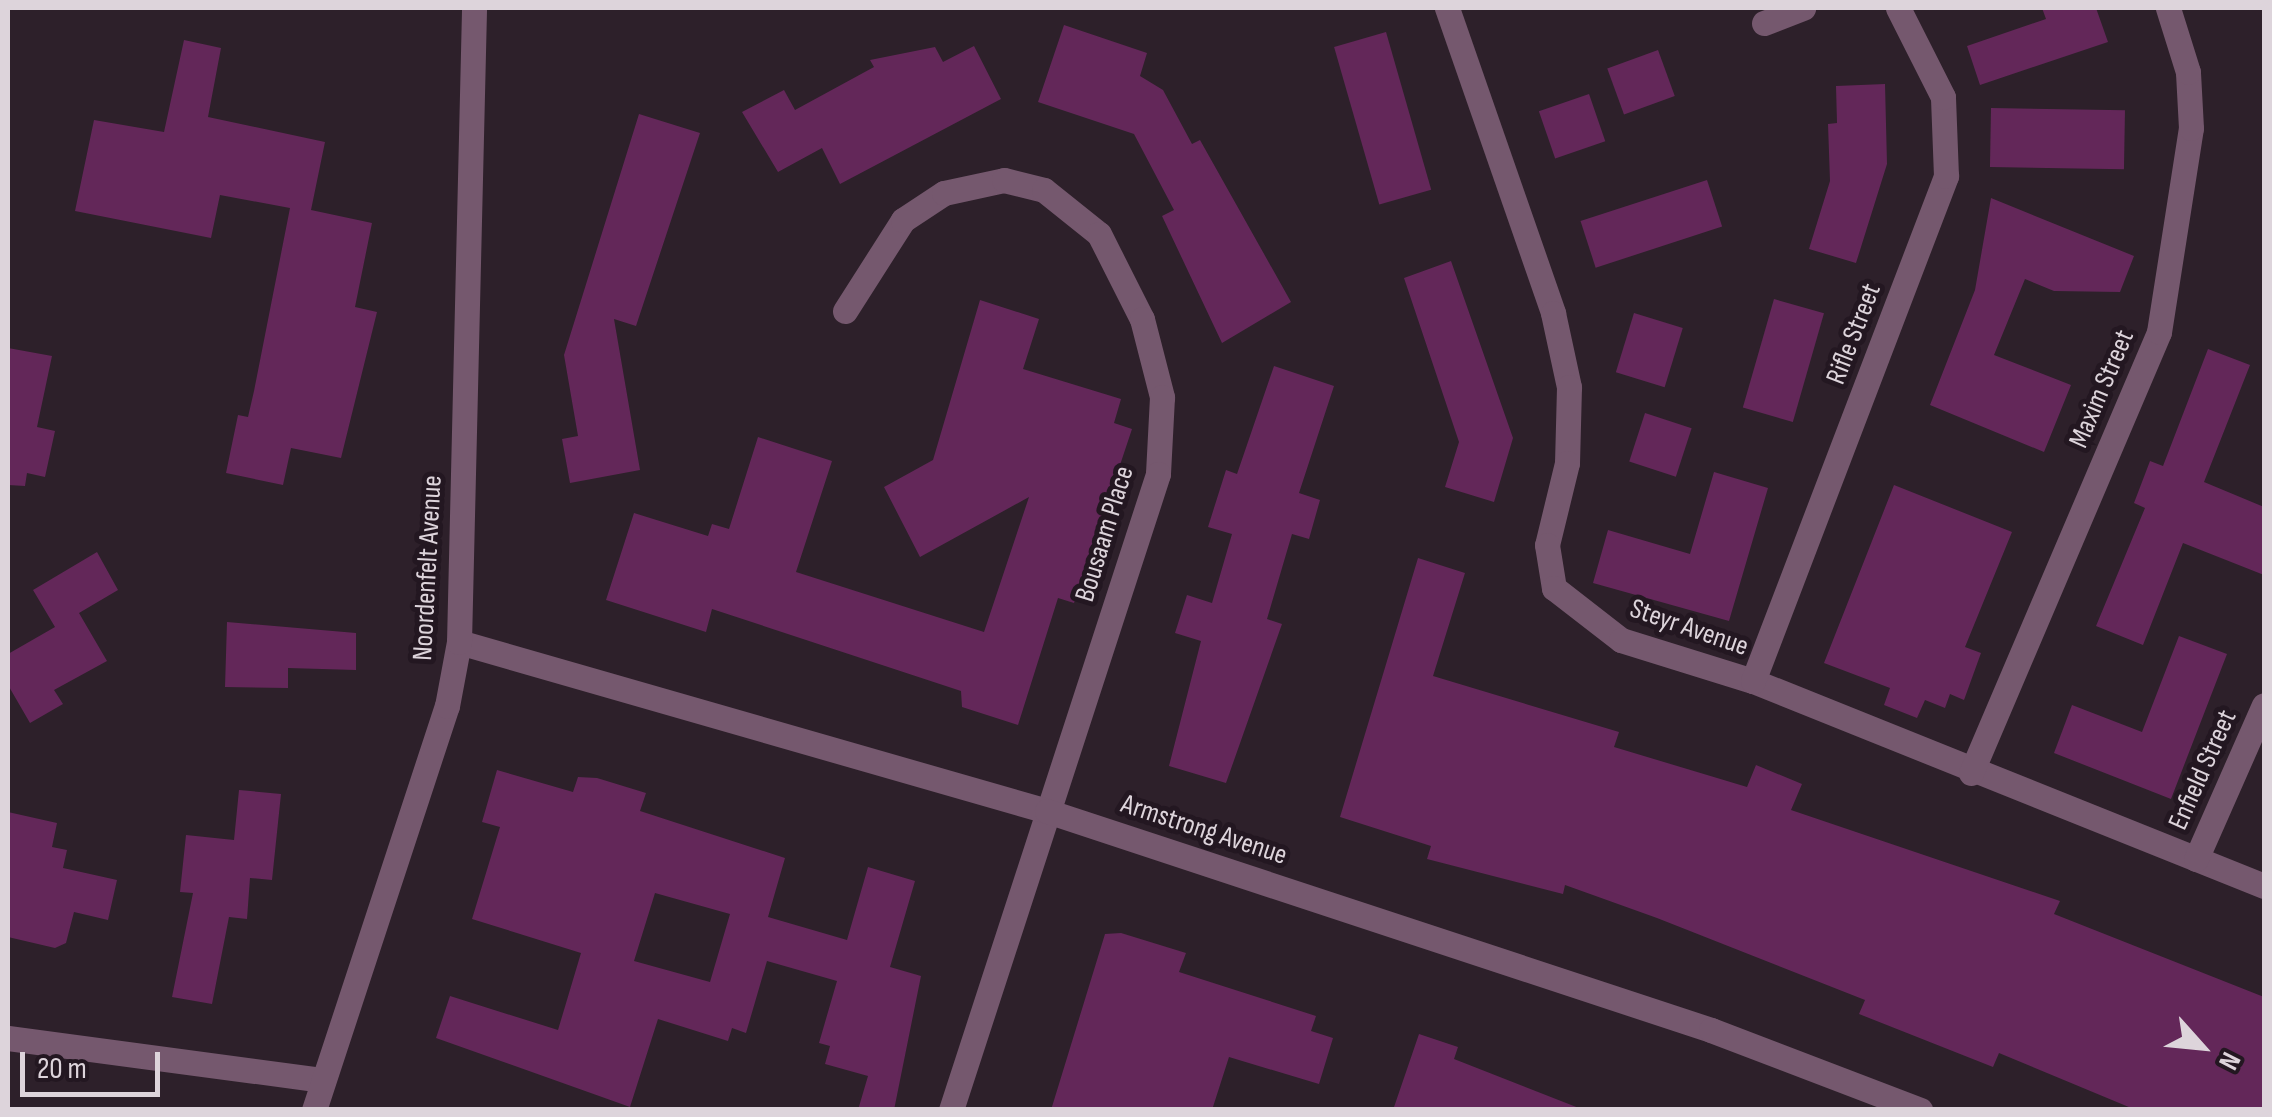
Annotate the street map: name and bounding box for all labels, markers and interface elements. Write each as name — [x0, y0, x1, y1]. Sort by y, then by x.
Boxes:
street label: Rifle Street — [1819, 279, 1889, 389]
street label: Maxim Street — [2062, 325, 2142, 453]
street label: Bousaam Place — [1068, 462, 1142, 606]
street label: Noordenfelt Avenue — [406, 475, 450, 661]
street label: Steyr Avenue — [1625, 592, 1753, 664]
street label: Enfield Street — [2162, 705, 2244, 835]
street label: Armstrong Avenue — [1117, 787, 1291, 873]
north arrow — [2152, 997, 2252, 1097]
scale bar — [25, 1032, 165, 1094]
text: N — [2211, 1047, 2247, 1075]
text: 20 m — [37, 1051, 87, 1087]

